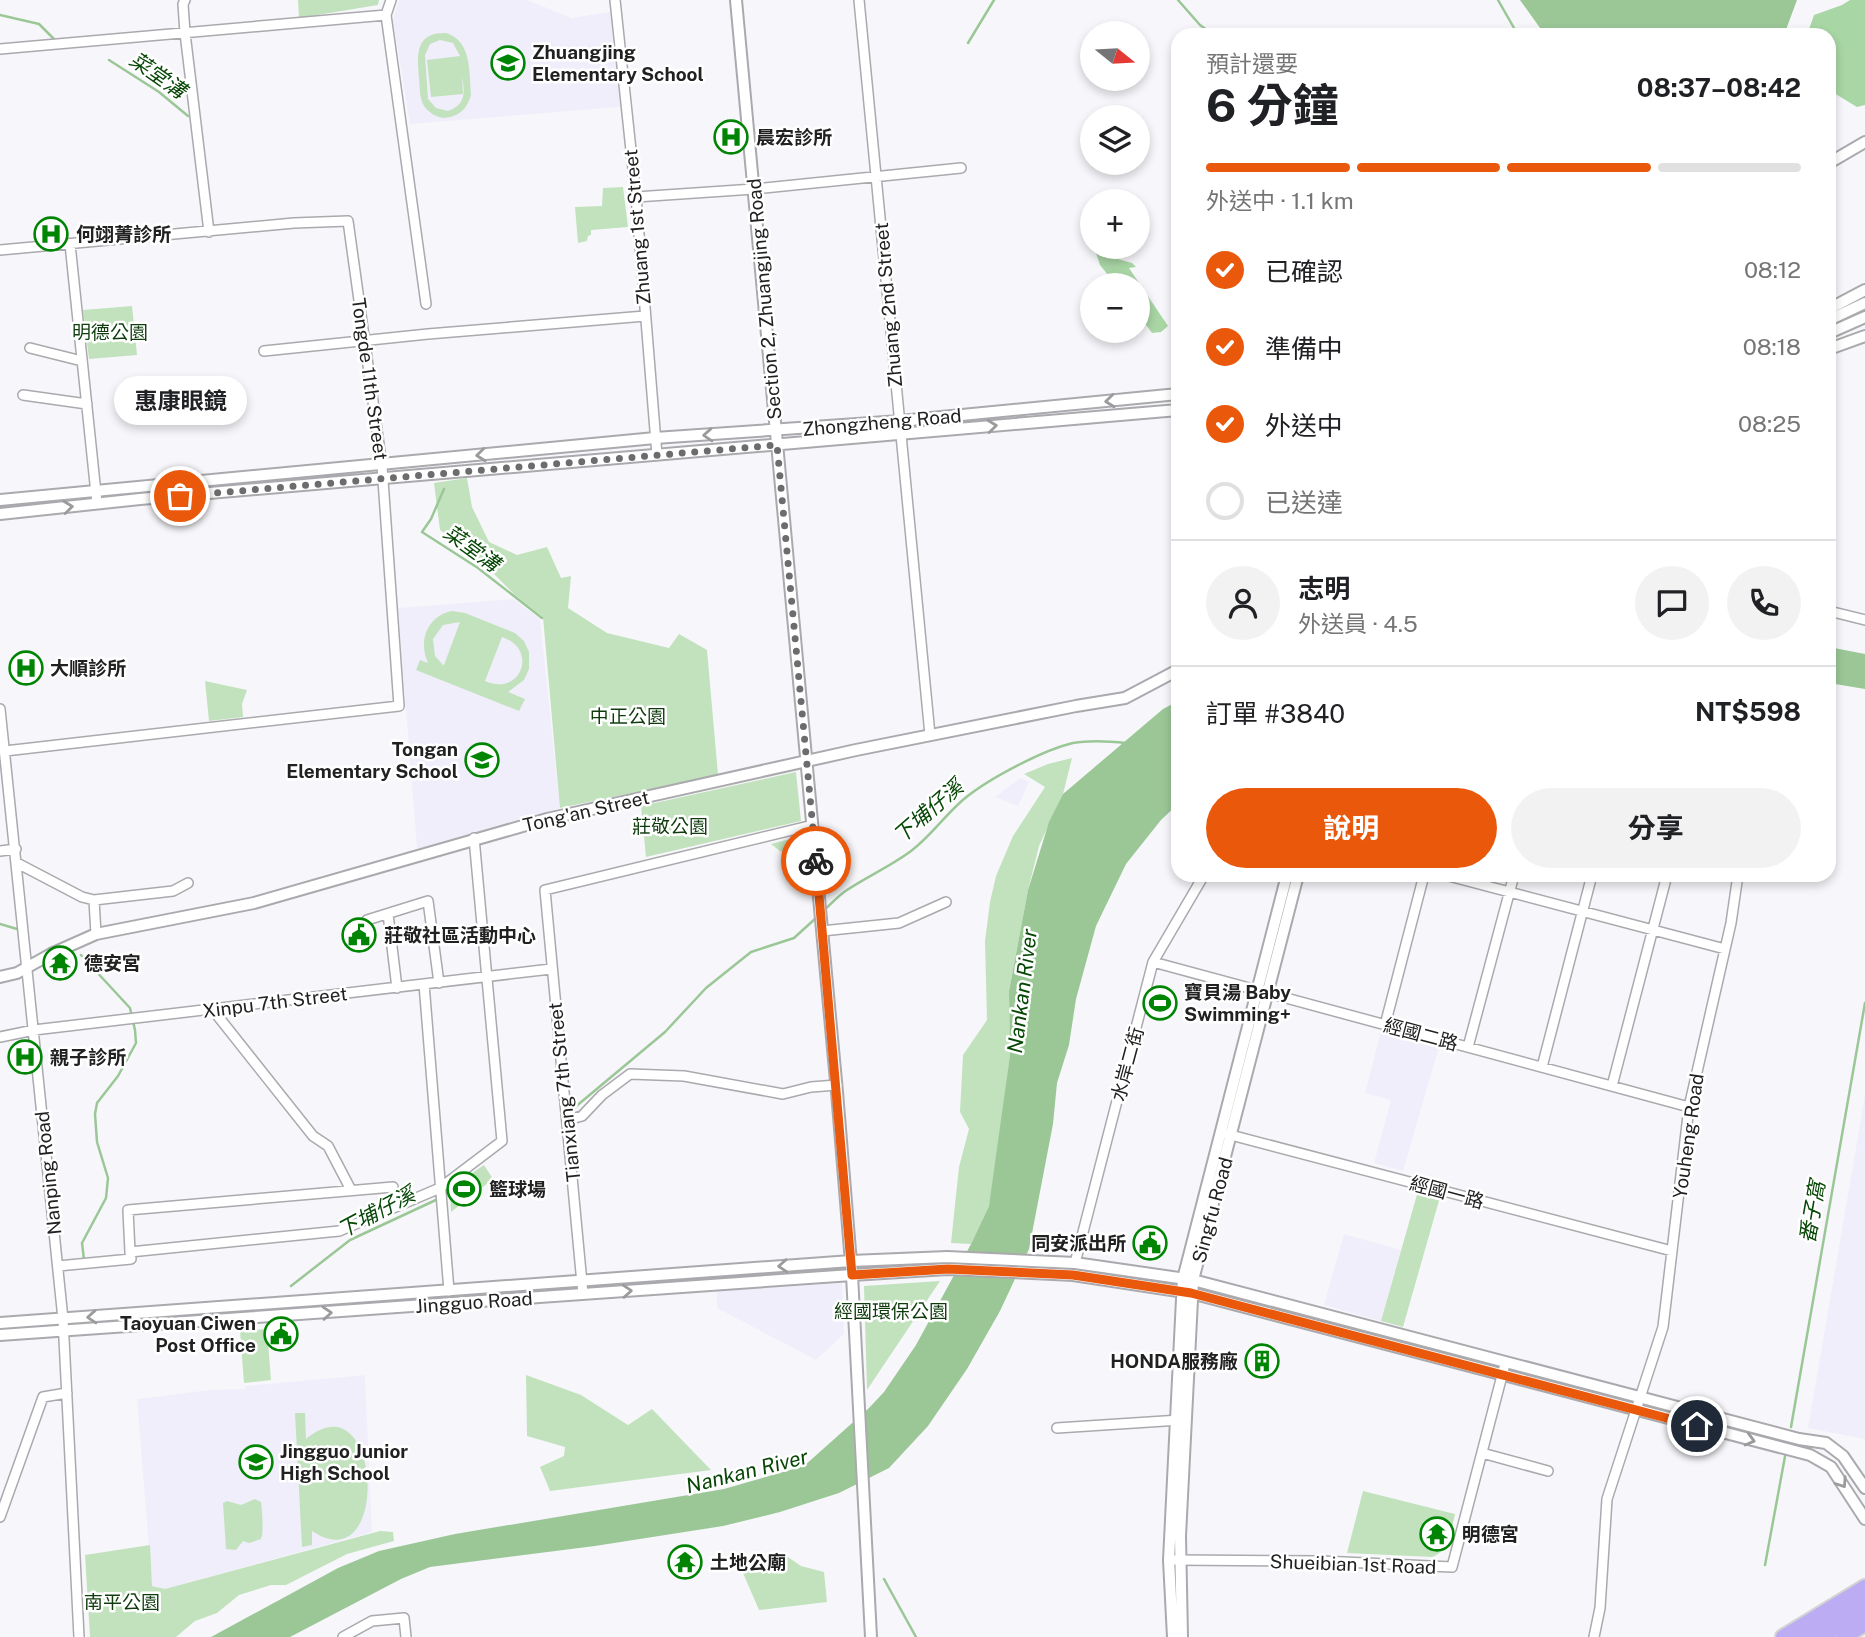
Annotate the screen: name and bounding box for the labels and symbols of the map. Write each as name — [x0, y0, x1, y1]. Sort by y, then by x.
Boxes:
north arrow — [1080, 21, 1150, 91]
place label: Zhuangjing Elementary School — [532, 41, 704, 85]
school or university icon: Zhuangjing Elementary School — [489, 44, 527, 82]
water label: 菜堂溝 — [125, 47, 193, 105]
hospital icon: 晨宏診所 — [712, 118, 750, 156]
place label: 晨宏診所 — [756, 126, 832, 148]
street label: Zhuang 1st Street — [619, 148, 655, 306]
street label: Section 2, Zhuangjing Road — [742, 177, 786, 421]
hospital icon: 何翊菁診所 — [32, 215, 70, 253]
street label: Zhuang 2nd Street — [870, 222, 906, 388]
place label: 何翊菁診所 — [76, 223, 171, 245]
street label: Tongde 11th Street — [348, 296, 392, 462]
park label: 明德公園 — [72, 321, 148, 343]
callout: 惠康眼鏡 — [114, 377, 246, 426]
one-way arrow — [1104, 393, 1115, 408]
street label: Zhongzheng Road — [802, 404, 962, 440]
one-way arrow — [986, 418, 998, 433]
one-way arrow — [702, 427, 713, 442]
one-way arrow — [476, 447, 487, 462]
pin — [150, 466, 210, 526]
one-way arrow — [62, 499, 74, 514]
water label: 菜堂溝 — [439, 519, 507, 578]
hospital icon: 大順診所 — [7, 649, 45, 687]
place label: 大順診所 — [50, 657, 126, 679]
park label: 中正公園 — [590, 705, 666, 727]
place label: Tongan Elementary School — [286, 738, 458, 782]
school or university icon: Tongan Elementary School — [463, 741, 501, 779]
water label: 下埔仔溪 — [888, 772, 970, 848]
street label: Tong'an Street — [521, 786, 651, 836]
park label: 莊敬公園 — [632, 815, 708, 837]
courier — [781, 826, 851, 896]
public building icon: 莊敬社區活動中心 — [340, 916, 378, 954]
place label: 莊敬社區活動中心 — [384, 924, 536, 946]
water label: Nankan River — [1002, 926, 1042, 1055]
temple icon: 德安宮 — [41, 944, 79, 982]
place label: 德安宮 — [84, 952, 141, 974]
place label: 寶貝湯 Baby Swimming+ — [1184, 981, 1291, 1025]
street label: Xinpu 7th Street — [201, 982, 349, 1022]
sports icon: 寶貝湯 Baby Swimming+ — [1141, 984, 1179, 1022]
street label: Tianxiang 7th Street — [544, 1001, 584, 1183]
street label: 經國二路 — [1381, 1014, 1461, 1054]
street label: 水岸二街 — [1107, 1024, 1147, 1104]
hospital icon: 親子診所 — [6, 1038, 44, 1076]
place label: 親子診所 — [50, 1046, 126, 1068]
street label: Youheng Road — [1668, 1072, 1708, 1200]
street label: Nanping Road — [31, 1110, 65, 1236]
street label: Singfu Road — [1187, 1155, 1237, 1265]
sports icon: 籃球場 — [445, 1170, 483, 1208]
street label: 經國一路 — [1407, 1172, 1487, 1212]
water label: 番子窩 — [1794, 1176, 1830, 1245]
place label: 籃球場 — [489, 1178, 546, 1200]
water label: 下埔仔溪 — [333, 1180, 422, 1243]
public building icon: 同安派出所 — [1131, 1224, 1169, 1262]
place label: 同安派出所 — [1031, 1232, 1126, 1254]
one-way arrow — [777, 1259, 788, 1274]
one-way arrow — [622, 1284, 633, 1299]
street label: Jingguo Road — [415, 1287, 533, 1317]
park label: 經國環保公園 — [834, 1300, 948, 1322]
one-way arrow — [322, 1306, 333, 1321]
one-way arrow — [86, 1309, 97, 1324]
place label: Taoyuan Ciwen Post Office — [120, 1312, 256, 1356]
public building icon: Taoyuan Ciwen Post Office — [262, 1315, 300, 1353]
building icon: HONDA服務廠 — [1243, 1342, 1281, 1380]
place label: HONDA服務廠 — [1110, 1350, 1238, 1372]
pin — [1667, 1396, 1727, 1456]
one-way arrow — [1743, 1431, 1755, 1446]
place label: Jingguo Junior High School — [280, 1440, 408, 1484]
school or university icon: Jingguo Junior High School — [237, 1443, 275, 1481]
water label: Nankan River — [683, 1443, 812, 1498]
one-way arrow — [1834, 1475, 1847, 1488]
temple icon: 明德宮 — [1418, 1515, 1456, 1553]
place label: 明德宮 — [1462, 1523, 1519, 1545]
temple icon: 土地公廟 — [666, 1543, 704, 1581]
street label: Shueibian 1st Road — [1269, 1550, 1437, 1578]
place label: 土地公廟 — [710, 1551, 786, 1573]
park label: 南平公園 — [84, 1591, 160, 1613]

